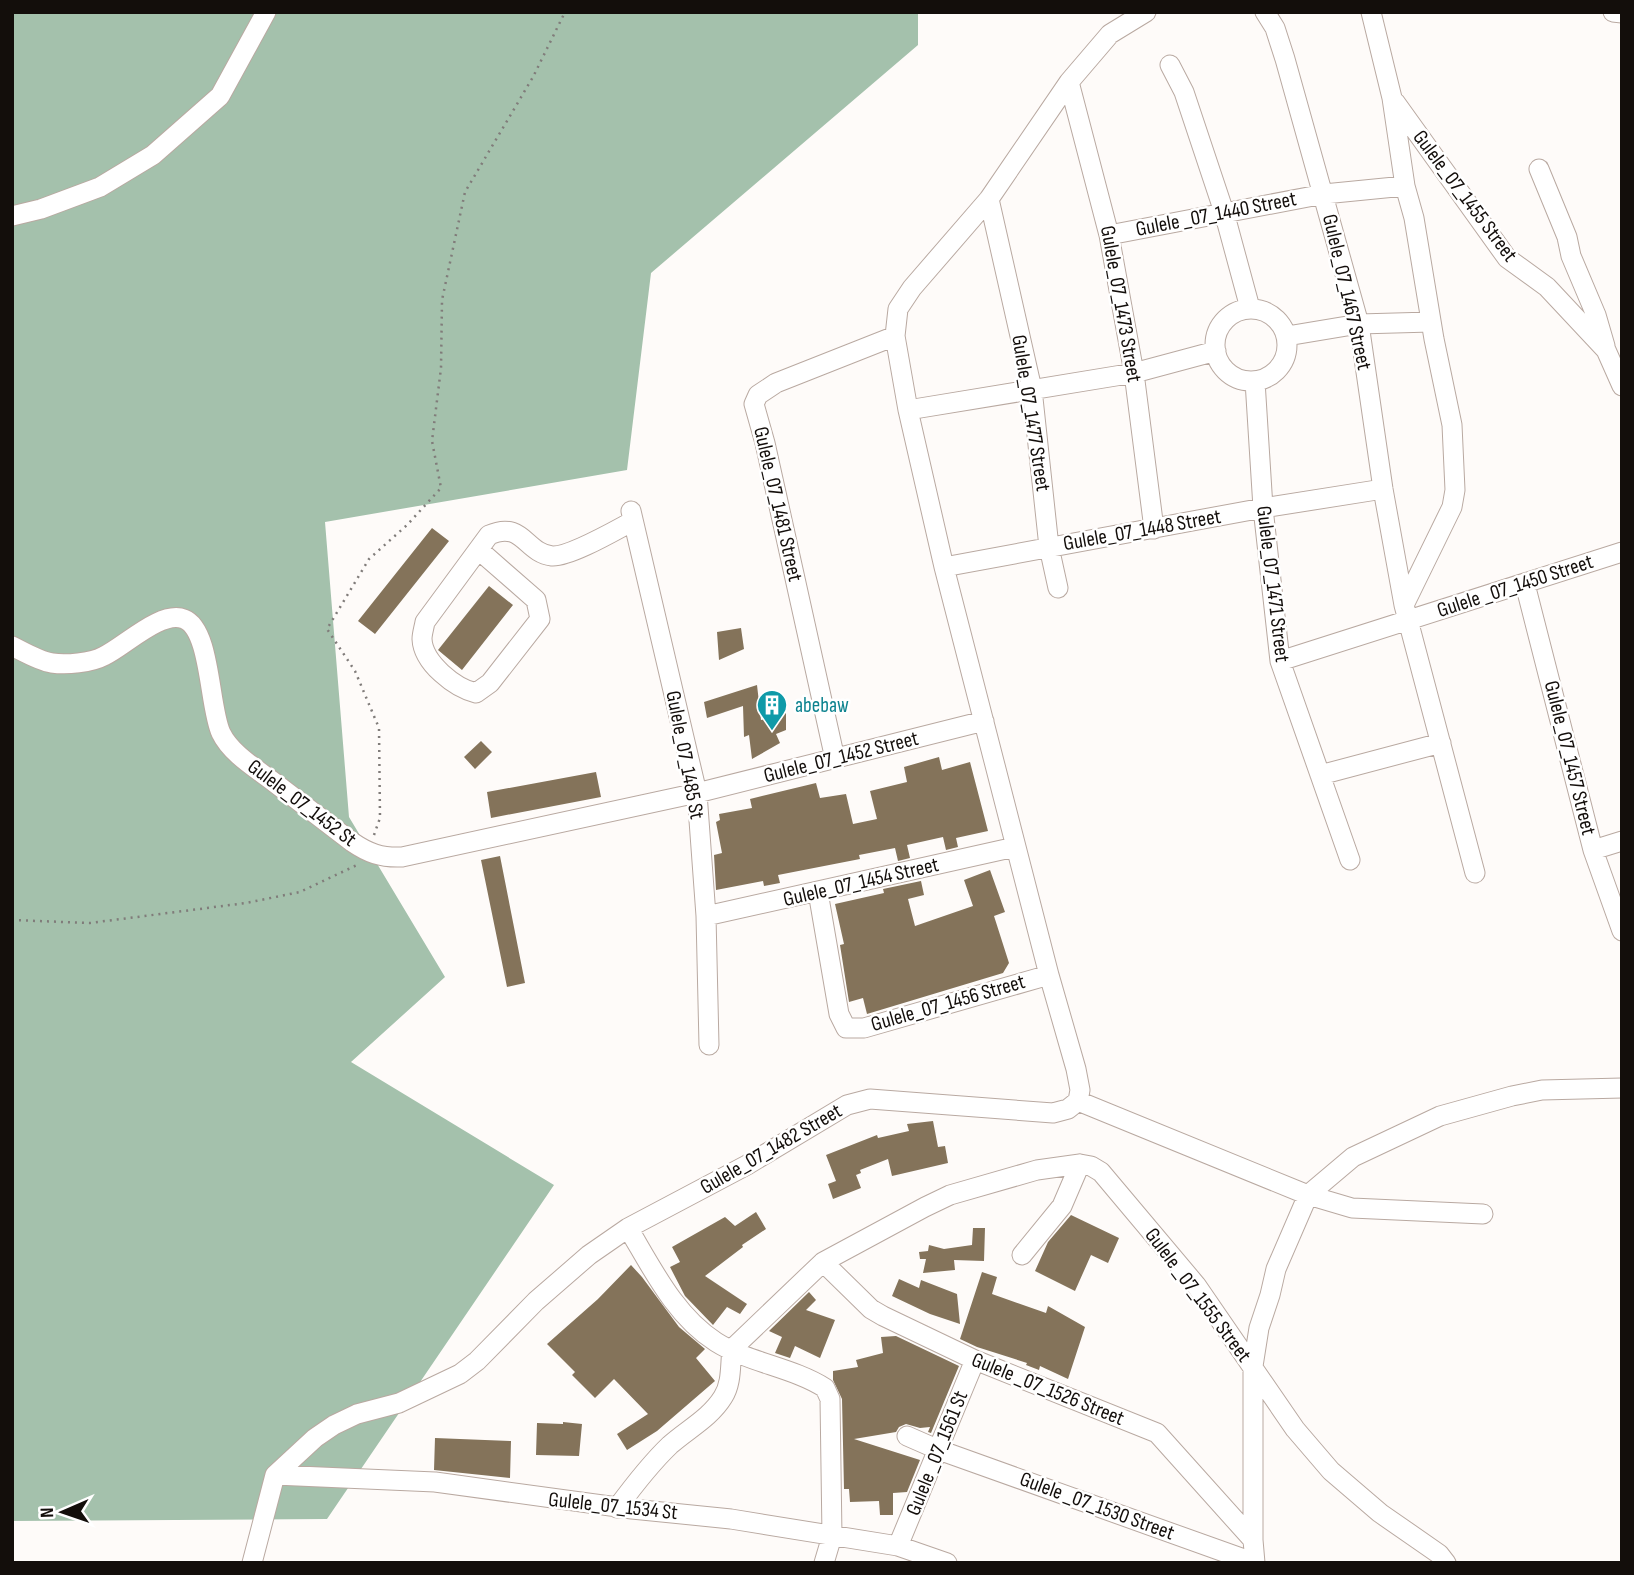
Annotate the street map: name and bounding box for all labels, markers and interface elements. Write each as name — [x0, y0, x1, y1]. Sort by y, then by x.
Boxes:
street label: Gulele_07_1455 Street — [1407, 125, 1523, 267]
street label: Gulele _07_1440 Street — [1134, 186, 1298, 242]
street label: Gulele_07_1467 Street — [1317, 212, 1377, 372]
street label: Gulele_07_1473 Street — [1095, 224, 1147, 384]
street label: Gulele_07_1477 Street — [1006, 333, 1056, 493]
street label: Gulele_07_1481 Street — [748, 424, 808, 584]
street label: Gulele_07_1448 Street — [1061, 504, 1223, 556]
street label: Gulele_07_1471 Street — [1251, 505, 1295, 663]
street label: Gulele _07_1450 Street — [1434, 549, 1596, 623]
street label: Gulele_07_1457 Street — [1539, 678, 1601, 838]
building icon: abebaw — [755, 688, 789, 732]
street label: Gulele_07_1485 St — [660, 689, 710, 821]
place label: abebaw — [795, 693, 849, 718]
street label: Gulele_07_1452 Street — [761, 726, 921, 788]
street label: Gulele_07_1452 St — [243, 754, 361, 852]
street label: Gulele_07_1454 Street — [781, 852, 941, 912]
street label: Gulele_07_1456 Street — [868, 969, 1028, 1037]
street label: Gulele_07_1482 Street — [696, 1098, 846, 1200]
street label: Gulele _07_1555 Street — [1139, 1223, 1257, 1367]
street label: Gulele _07_1526 Street — [968, 1347, 1128, 1431]
street label: Gulele _07_1561 St — [901, 1387, 973, 1519]
street label: Gulele _07_1530 Street — [1016, 1466, 1178, 1546]
north arrow — [28, 1477, 98, 1547]
street label: Gulele_07_1534 St — [547, 1487, 679, 1525]
text: N — [36, 1507, 59, 1518]

